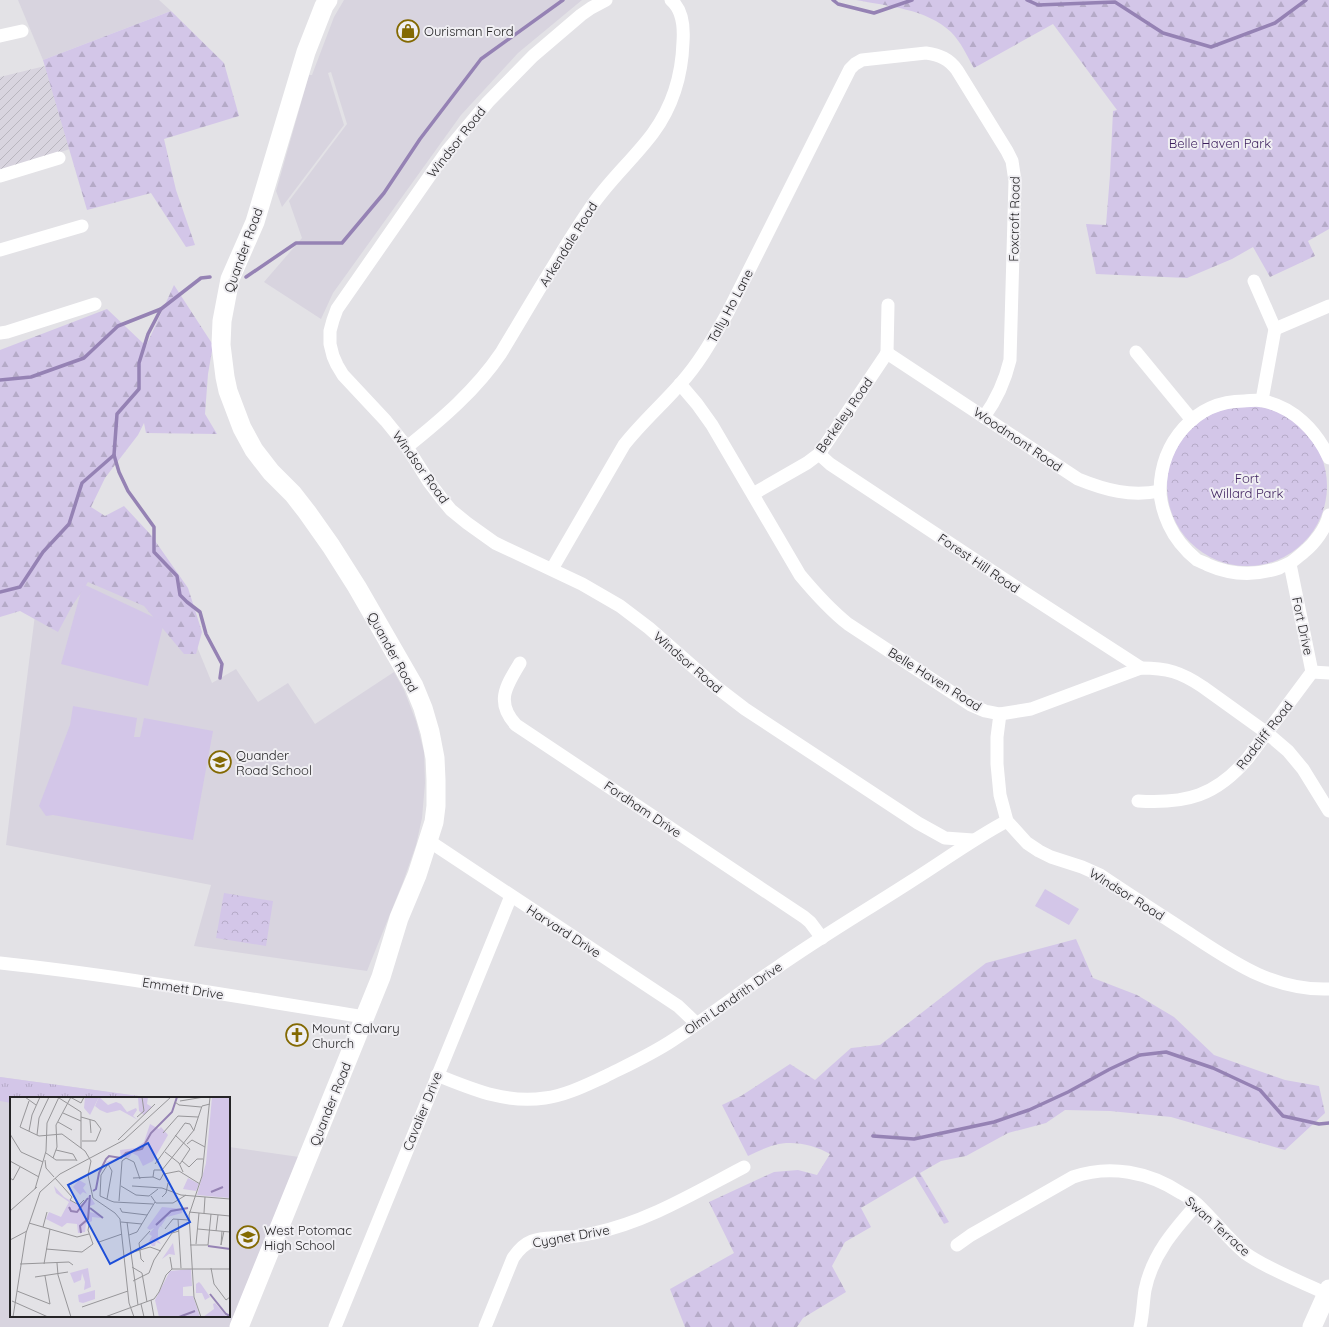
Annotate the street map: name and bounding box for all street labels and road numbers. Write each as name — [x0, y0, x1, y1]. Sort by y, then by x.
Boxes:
street label: Windsor Road — [423, 103, 489, 181]
street label: Foxcroft Road — [1005, 176, 1023, 262]
street label: Arkendale Road — [536, 199, 600, 289]
street label: Quander Road — [220, 205, 266, 295]
street label: Tally Ho Lane — [704, 266, 756, 346]
street label: Berkeley Road — [812, 374, 876, 456]
street label: Woodmont Road — [971, 403, 1065, 475]
street label: Windsor Road — [389, 428, 453, 506]
street label: Forest Hill Road — [935, 530, 1023, 596]
street label: Fort Drive — [1289, 595, 1317, 657]
street label: Quander Road — [364, 609, 422, 695]
street label: Windsor Road — [650, 628, 726, 696]
street label: Belle Haven Road — [885, 644, 985, 714]
street label: Radcliff Road — [1232, 698, 1296, 772]
street label: Fordham Drive — [601, 777, 685, 841]
street label: Windsor Road — [1087, 865, 1167, 923]
street label: Harvard Drive — [524, 901, 604, 961]
street label: Olmi Landrith Drive — [681, 958, 785, 1038]
street label: Emmett Drive — [141, 974, 225, 1002]
street label: Quander Road — [306, 1060, 354, 1148]
street label: Cavalier Drive — [399, 1069, 445, 1153]
street label: Swan Terrace — [1182, 1193, 1254, 1259]
street label: Cygnet Drive — [531, 1221, 611, 1251]

